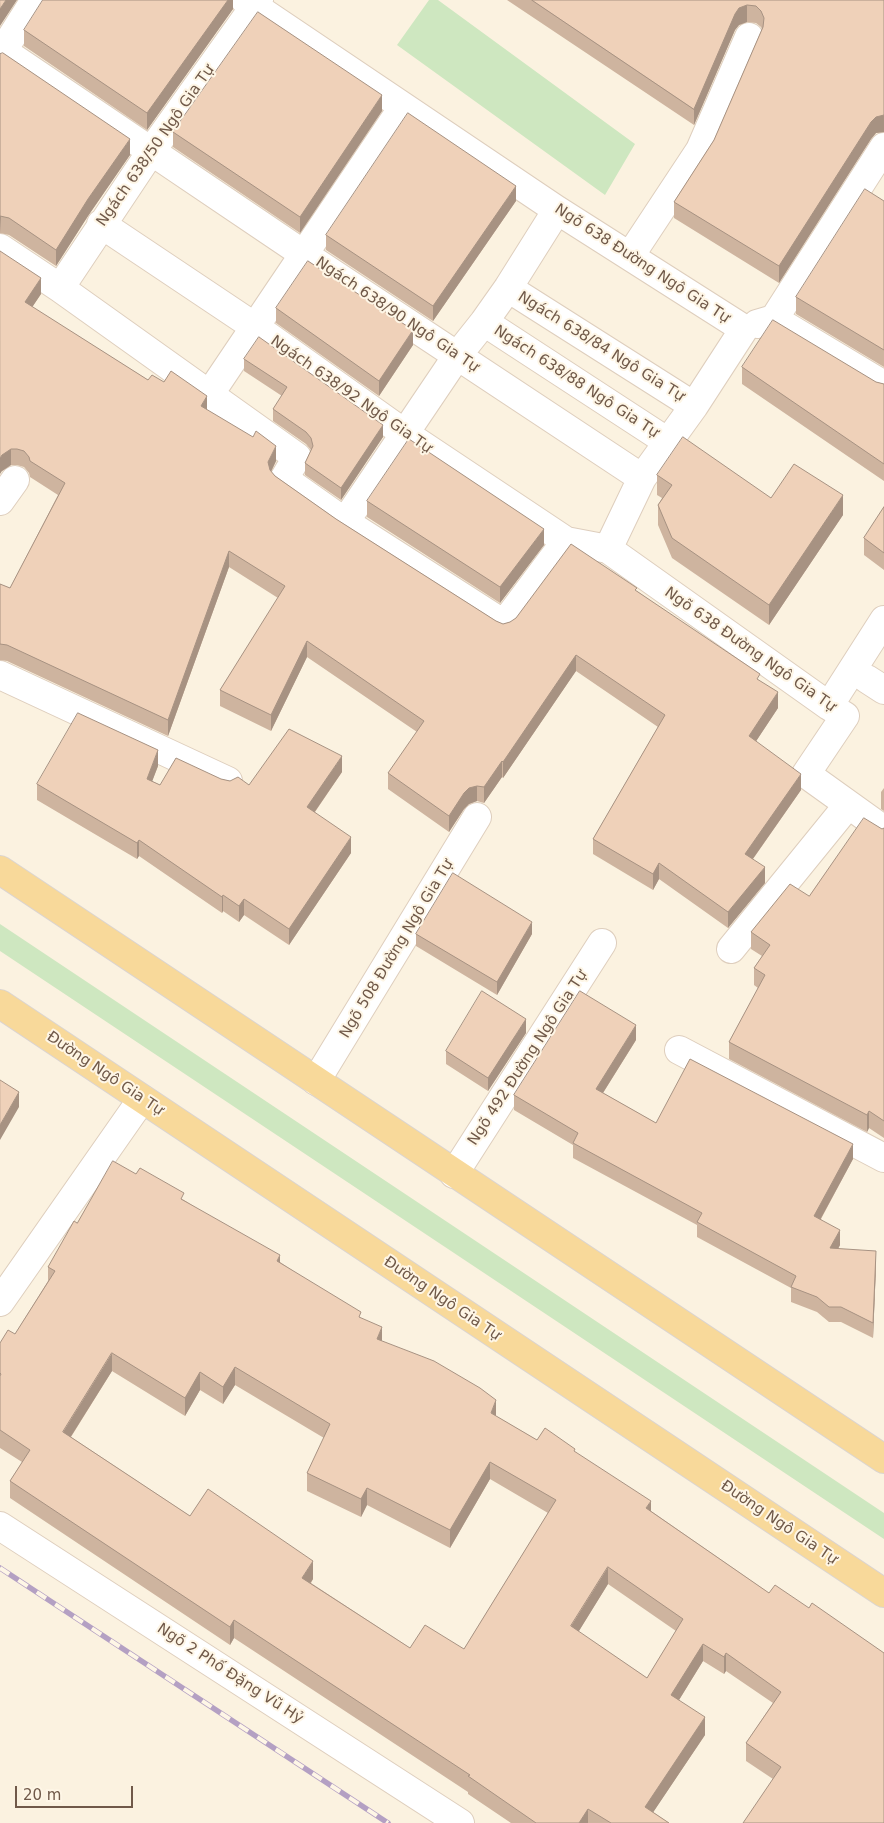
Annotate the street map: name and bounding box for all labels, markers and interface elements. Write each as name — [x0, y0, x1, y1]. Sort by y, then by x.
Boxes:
street label: Ngách 638/50 Ngô Gia Tự — [93, 62, 219, 230]
street label: Ngõ 638 Đường Ngô Gia Tự — [551, 201, 733, 327]
street label: Ngách 638/90 Ngô Gia Tự — [312, 254, 482, 376]
street label: Ngách 638/84 Ngô Gia Tự — [514, 288, 688, 406]
street label: Ngách 638/88 Ngô Gia Tự — [490, 322, 662, 442]
street label: Ngách 638/92 Ngô Gia Tự — [267, 332, 435, 458]
street label: Ngõ 638 Đường Ngô Gia Tự — [661, 584, 839, 716]
street label: Ngõ 508 Đường Ngô Gia Tự — [336, 856, 458, 1042]
street label: Ngõ 492 Đường Ngô Gia Tự — [465, 967, 591, 1149]
street label: Đường Ngô Gia Tự — [43, 1028, 167, 1120]
street label: Đường Ngô Gia Tự — [380, 1253, 504, 1345]
street label: Đường Ngô Gia Tự — [717, 1477, 841, 1569]
street label: Ngõ 2 Phố Đặng Vũ Hỷ — [153, 1620, 307, 1728]
scale bar — [18, 1776, 135, 1808]
text: 20 m — [23, 1786, 61, 1804]

